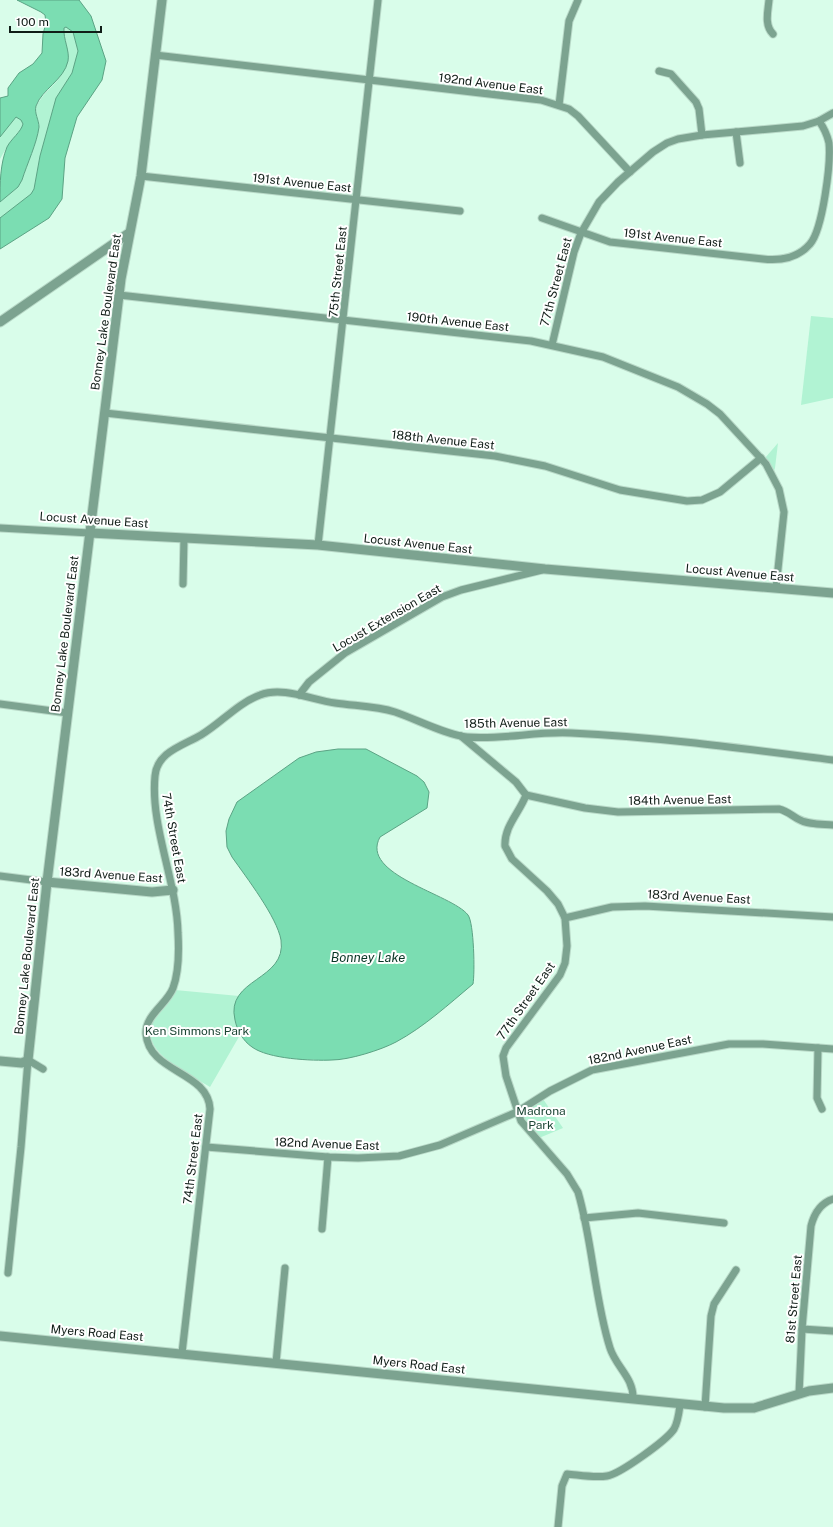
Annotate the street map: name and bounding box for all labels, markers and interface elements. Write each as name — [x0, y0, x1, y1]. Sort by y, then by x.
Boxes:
scale bar — [10, 8, 101, 34]
text: 100 m — [16, 15, 49, 29]
street label: 192nd Avenue East — [438, 71, 544, 97]
street label: 191st Avenue East — [252, 171, 352, 195]
street label: 75th Street East — [326, 225, 350, 318]
street label: 191st Avenue East — [623, 226, 723, 250]
street label: Bonney Lake Boulevard East — [88, 233, 124, 391]
street label: 77th Street East — [537, 236, 575, 328]
street label: 190th Avenue East — [406, 310, 510, 334]
street label: 188th Avenue East — [391, 428, 495, 452]
street label: Locust Avenue East — [39, 509, 149, 531]
street label: Locust Avenue East — [363, 531, 473, 557]
street label: Bonney Lake Boulevard East — [48, 554, 82, 713]
street label: Locust Avenue East — [685, 561, 795, 585]
street label: Locust Extension East — [330, 581, 444, 655]
street label: 185th Avenue East — [464, 715, 568, 731]
street label: 74th Street East — [159, 792, 189, 885]
street label: 184th Avenue East — [628, 792, 732, 808]
street label: 183rd Avenue East — [59, 864, 163, 886]
street label: Bonney Lake Boulevard East — [12, 876, 42, 1035]
street label: 183rd Avenue East — [647, 887, 751, 907]
water label: Bonney Lake — [331, 950, 405, 965]
street label: 77th Street East — [494, 959, 558, 1043]
park label: Ken Simmons Park — [145, 1024, 250, 1038]
street label: 182nd Avenue East — [587, 1032, 693, 1068]
park label: Madrona Park — [516, 1104, 566, 1132]
street label: 74th Street East — [180, 1112, 206, 1205]
street label: 182nd Avenue East — [274, 1135, 380, 1153]
street label: 81st Street East — [783, 1254, 805, 1344]
street label: Myers Road East — [50, 1322, 144, 1344]
street label: Myers Road East — [372, 1353, 466, 1377]

